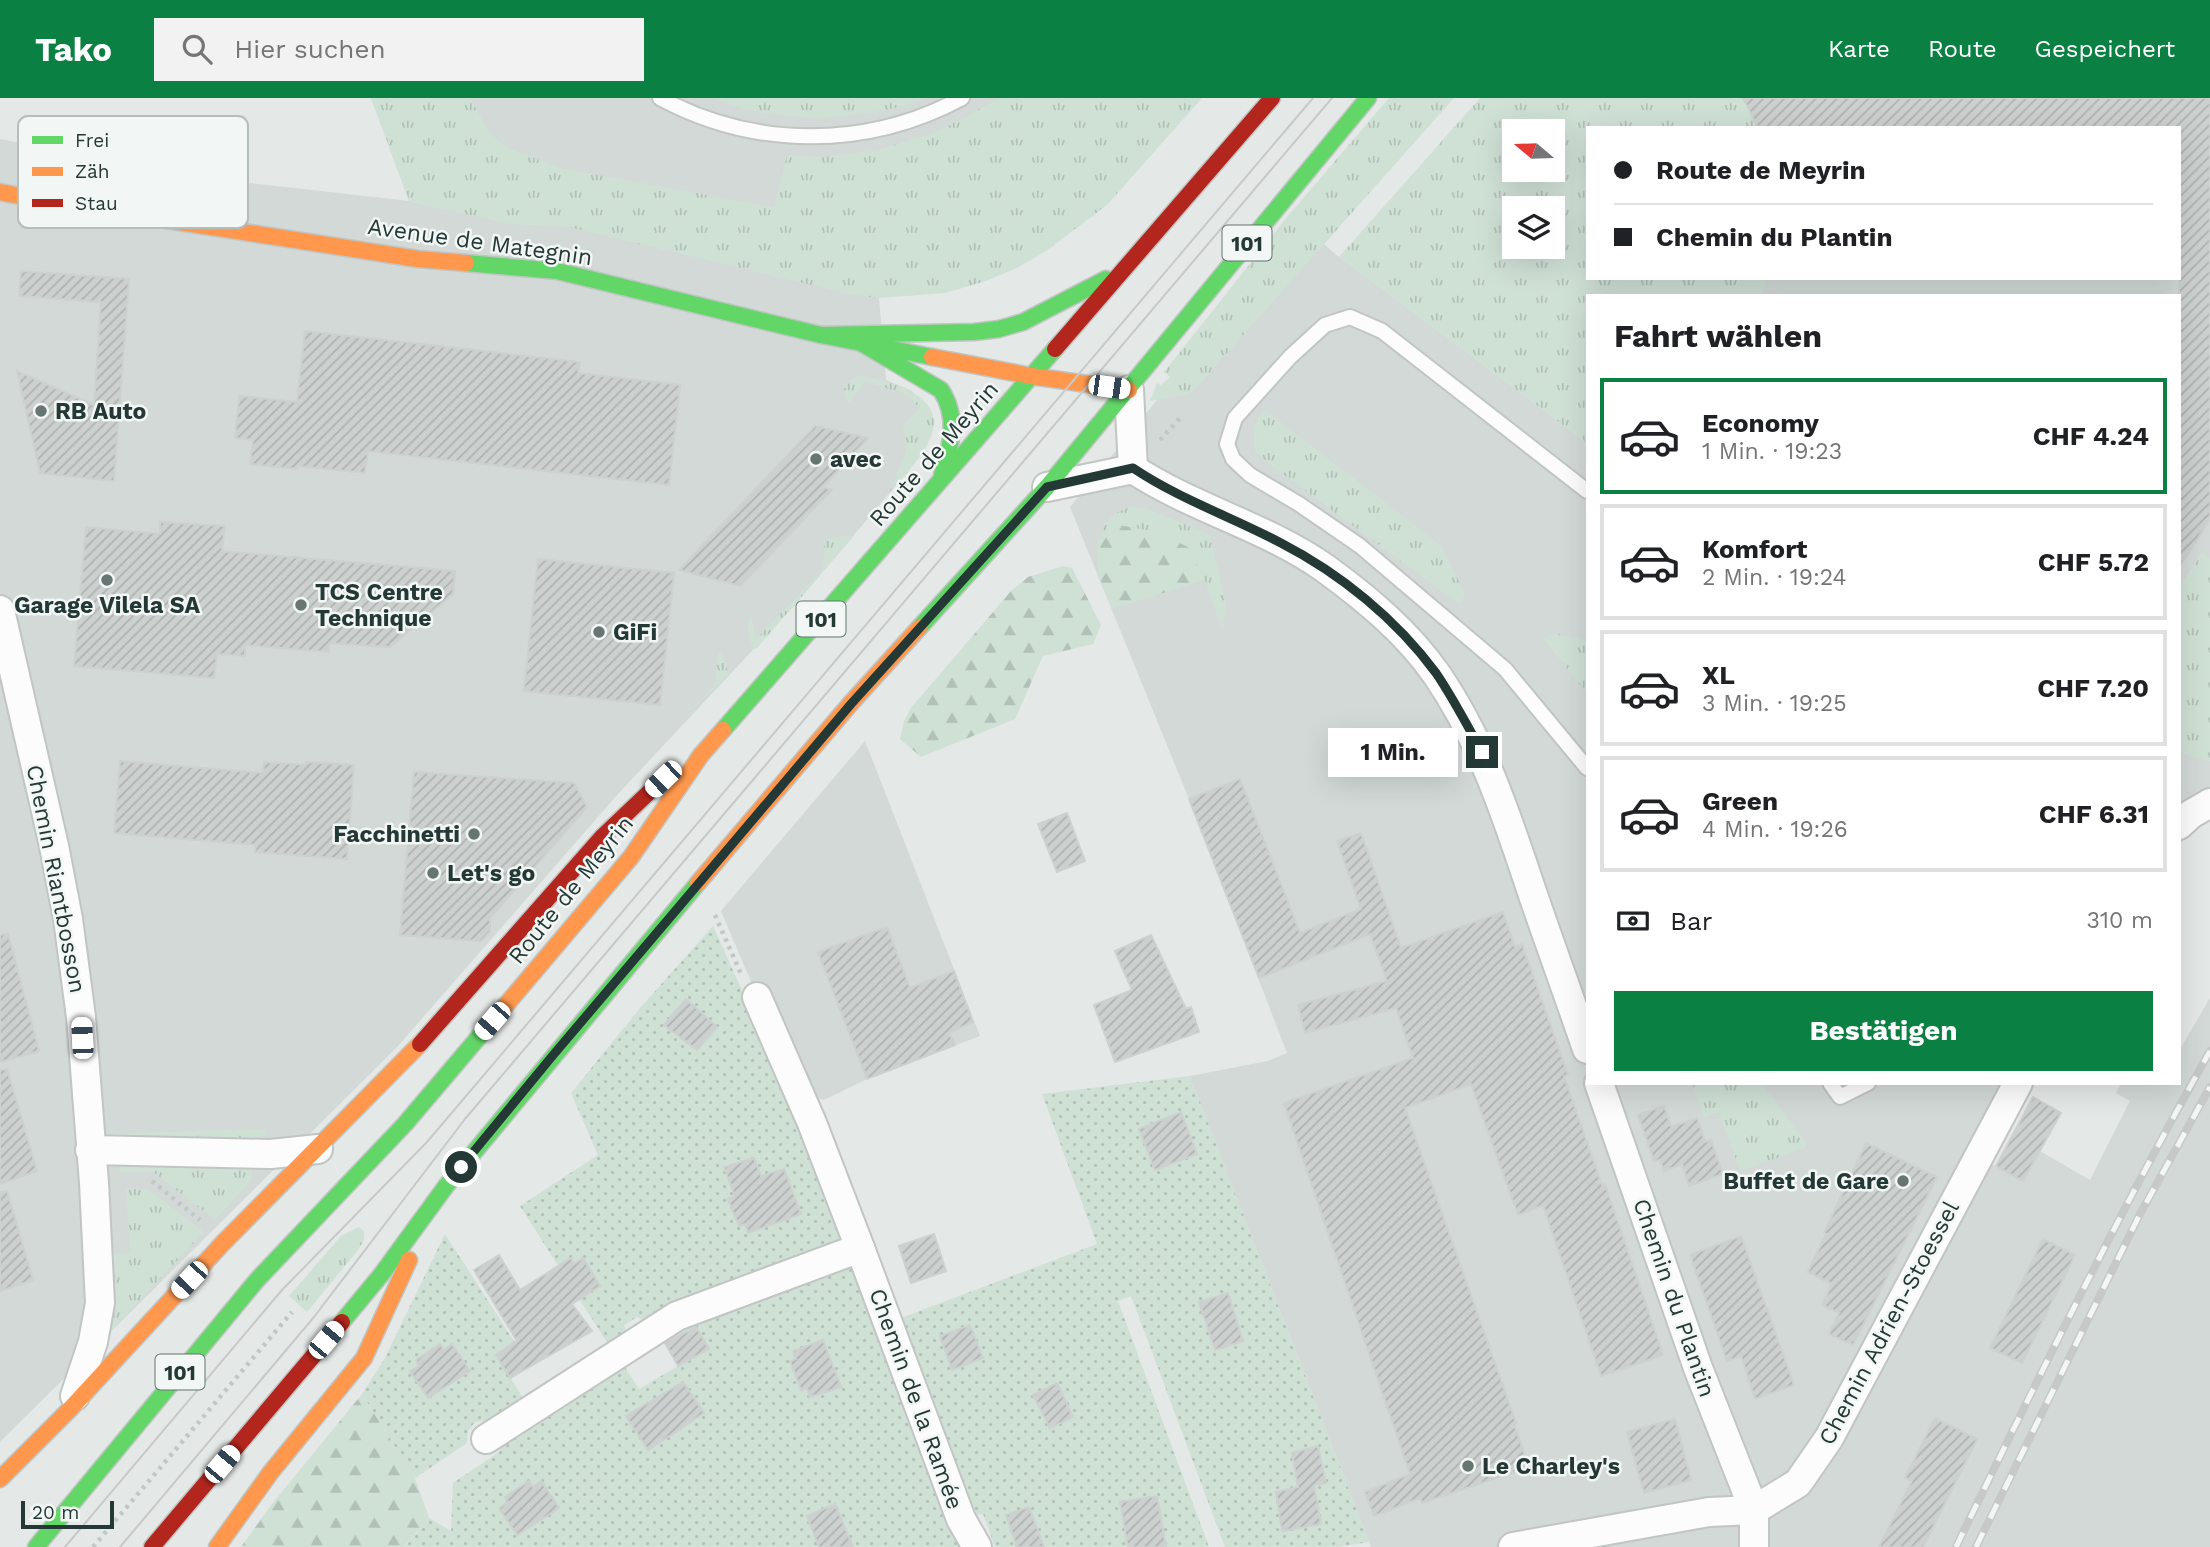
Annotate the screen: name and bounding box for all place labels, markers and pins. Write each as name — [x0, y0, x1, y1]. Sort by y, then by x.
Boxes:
place label: RB Auto — [55, 398, 146, 425]
marker: RB Auto — [33, 403, 49, 419]
place label: avec — [830, 446, 882, 473]
marker: avec — [808, 451, 824, 467]
marker: Garage Vilela SA — [99, 572, 115, 588]
place label: TCS Centre Technique — [315, 579, 443, 632]
place label: Garage Vilela SA — [14, 592, 201, 619]
marker: TCS Centre Technique — [293, 597, 309, 613]
place label: GiFi — [613, 619, 657, 646]
marker: GiFi — [591, 624, 607, 640]
place label: Facchinetti — [333, 821, 460, 848]
marker: Facchinetti — [466, 826, 482, 842]
place label: Let's go — [447, 860, 535, 887]
marker: Let's go — [425, 865, 441, 881]
place label: Buffet de Gare — [1723, 1168, 1889, 1195]
marker: Buffet de Gare — [1895, 1173, 1911, 1189]
place label: Le Charley's — [1482, 1453, 1620, 1480]
marker: Le Charley's — [1460, 1458, 1476, 1474]

